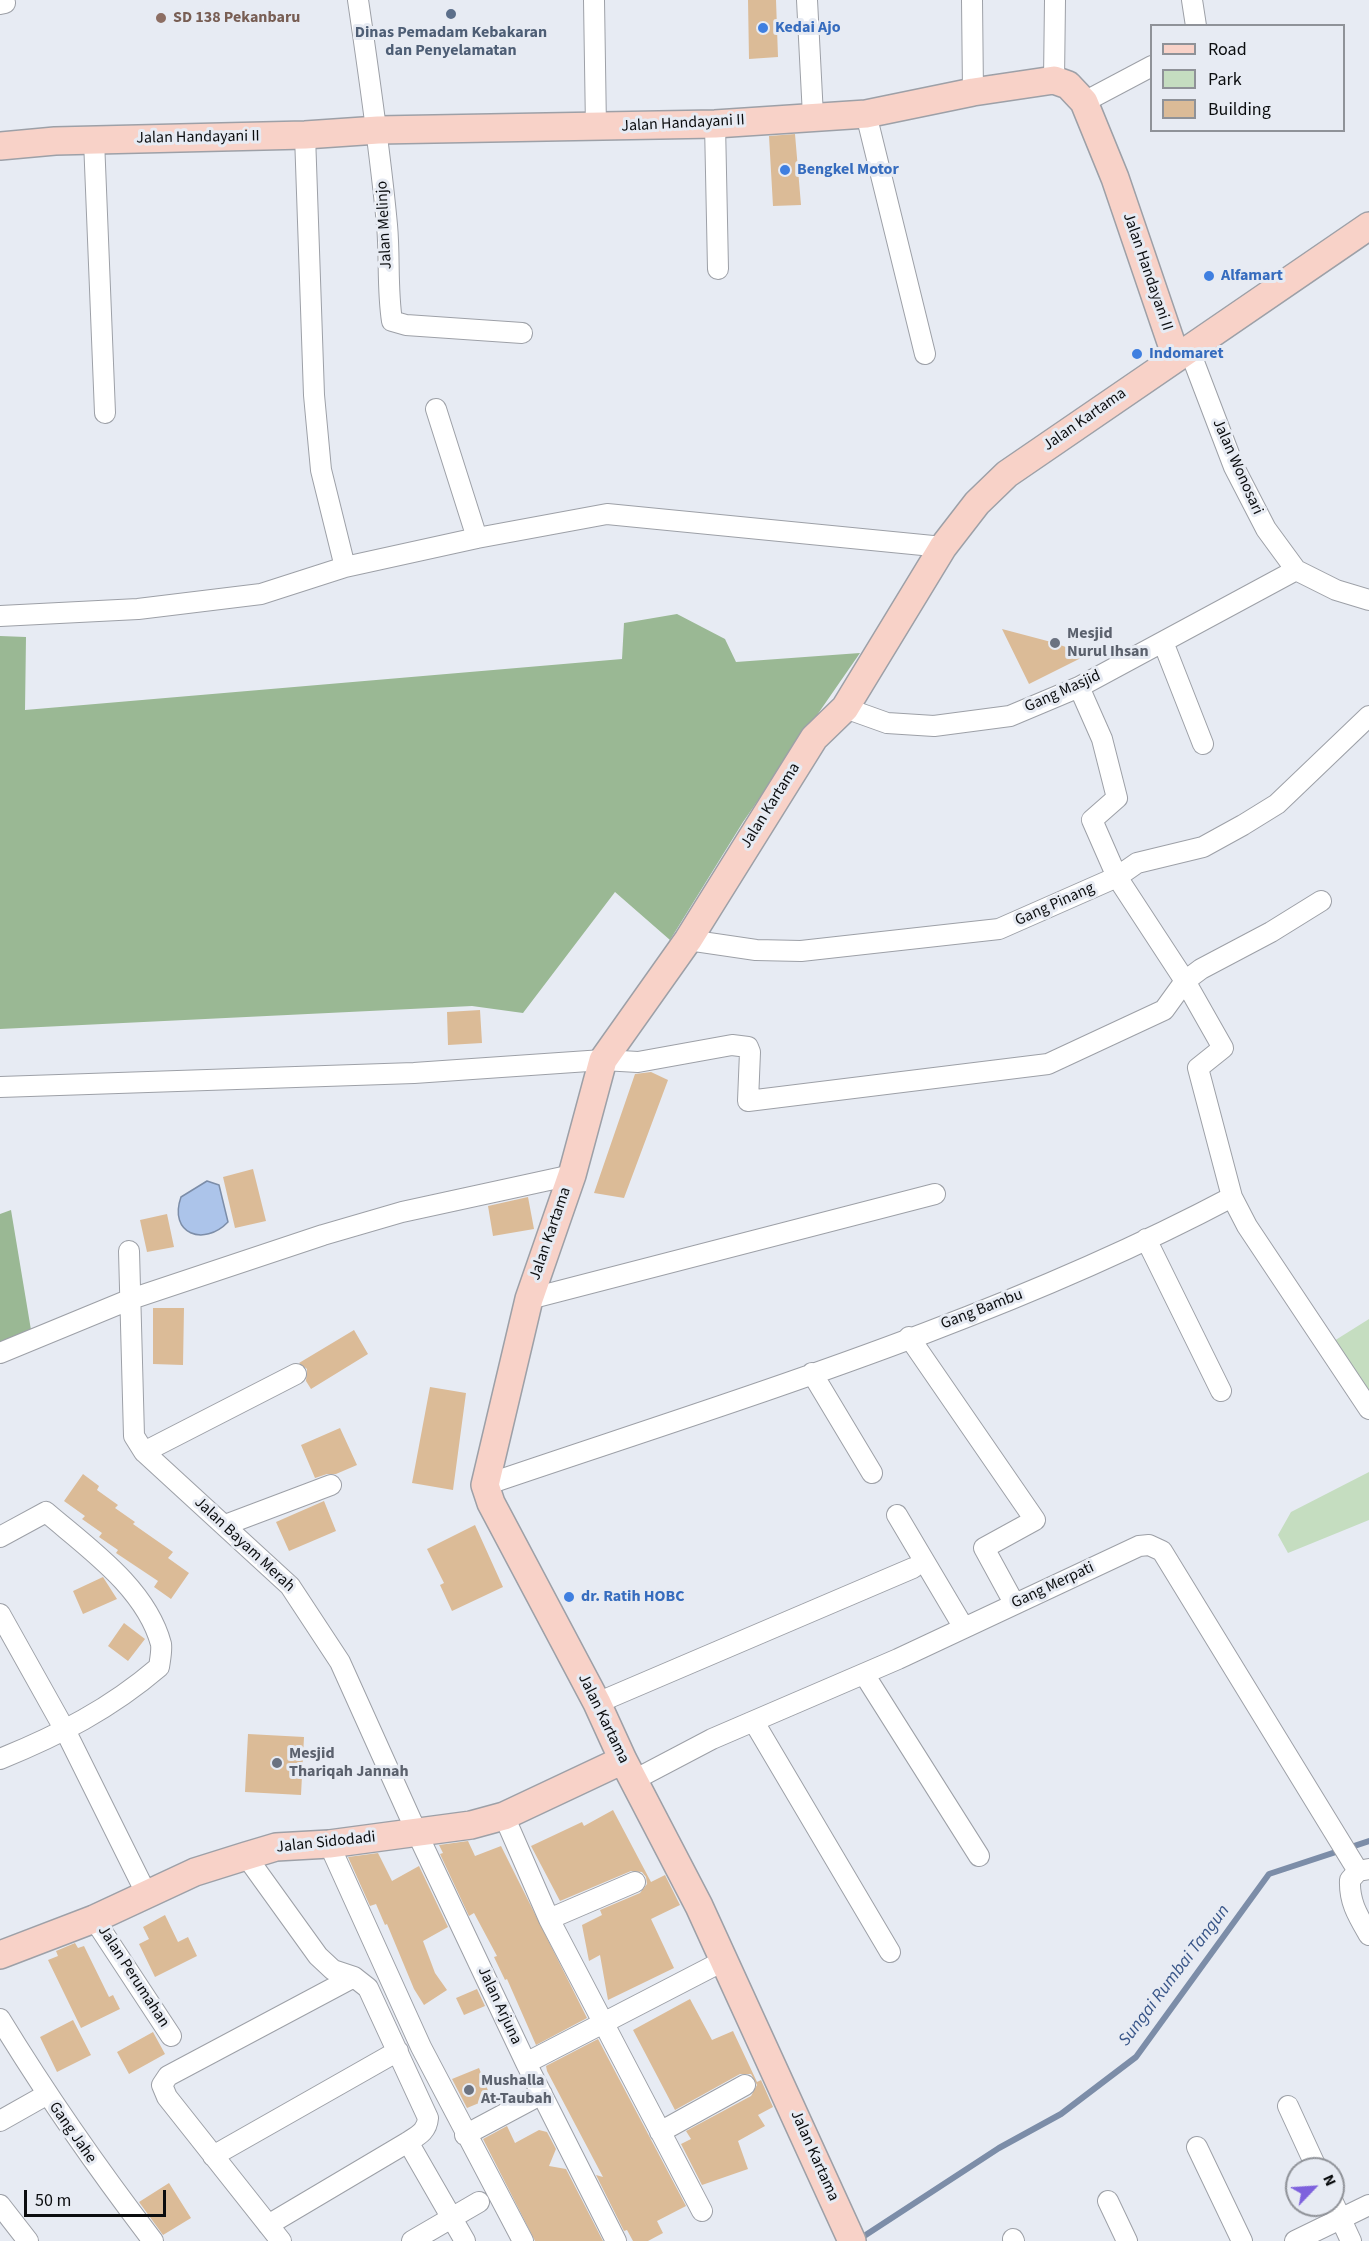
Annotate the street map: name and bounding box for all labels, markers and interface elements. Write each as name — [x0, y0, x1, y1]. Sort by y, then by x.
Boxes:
marker: Dinas Pemadam Kebakaran dan Penyelamatan — [444, 7, 458, 21]
place label: SD 138 Pekanbaru — [173, 8, 300, 28]
marker: SD 138 Pekanbaru — [154, 11, 168, 25]
place label: Kedai Ajo — [775, 18, 841, 38]
marker: Kedai Ajo — [756, 21, 770, 35]
place label: Dinas Pemadam Kebakaran dan Penyelamatan — [355, 23, 547, 61]
legend — [1150, 24, 1345, 132]
text: Road — [1208, 37, 1247, 62]
text: Park — [1208, 67, 1242, 92]
text: Building — [1208, 97, 1271, 122]
street label: Jalan Handayani II — [621, 111, 745, 137]
street label: Jalan Handayani II — [136, 127, 260, 149]
place label: Bengkel Motor — [797, 160, 899, 180]
marker: Bengkel Motor — [778, 163, 792, 177]
street label: Jalan Melinjo — [373, 180, 397, 270]
street label: Jalan Handayani II — [1118, 210, 1176, 334]
place label: Alfamart — [1221, 266, 1283, 286]
marker: Alfamart — [1202, 269, 1216, 283]
place label: Indomaret — [1149, 344, 1224, 364]
marker: Indomaret — [1130, 347, 1144, 361]
street label: Jalan Kartama — [1040, 384, 1130, 456]
street label: Jalan Wonosari — [1207, 416, 1267, 518]
place label: Mesjid Nurul Ihsan — [1067, 624, 1149, 662]
marker: Mesjid Nurul Ihsan — [1048, 636, 1062, 650]
street label: Gang Masjid — [1022, 667, 1104, 717]
street label: Jalan Kartama — [737, 760, 805, 852]
street label: Gang Pinang — [1012, 879, 1098, 931]
street label: Jalan Kartama — [526, 1185, 576, 1283]
street label: Gang Bambu — [938, 1286, 1026, 1334]
street label: Jalan Bayam Merah — [190, 1493, 298, 1597]
street label: Gang Merpati — [1009, 1559, 1097, 1613]
place label: dr. Ratih HOBC — [581, 1587, 685, 1607]
marker: dr. Ratih HOBC — [562, 1590, 576, 1604]
street label: Jalan Kartama — [573, 1671, 633, 1767]
place label: Mesjid Thariqah Jannah — [289, 1744, 409, 1782]
marker: Mesjid Thariqah Jannah — [270, 1756, 284, 1770]
street label: Jalan Sidodadi — [275, 1828, 377, 1858]
water label: Sungai Rumbai Tangun — [1115, 1901, 1235, 2051]
street label: Jalan Perumahan — [93, 1922, 173, 2032]
street label: Jalan Arjuna — [473, 1964, 525, 2048]
place label: Mushalla At-Taubah — [481, 2071, 552, 2109]
marker: Mushalla At-Taubah — [462, 2083, 476, 2097]
street label: Gang Jahe — [44, 2099, 100, 2167]
street label: Jalan Kartama — [785, 2108, 843, 2204]
north arrow — [1285, 2157, 1345, 2217]
text: N — [1317, 2171, 1342, 2190]
scale bar — [27, 2178, 170, 2216]
text: 50 m — [35, 2188, 71, 2213]

